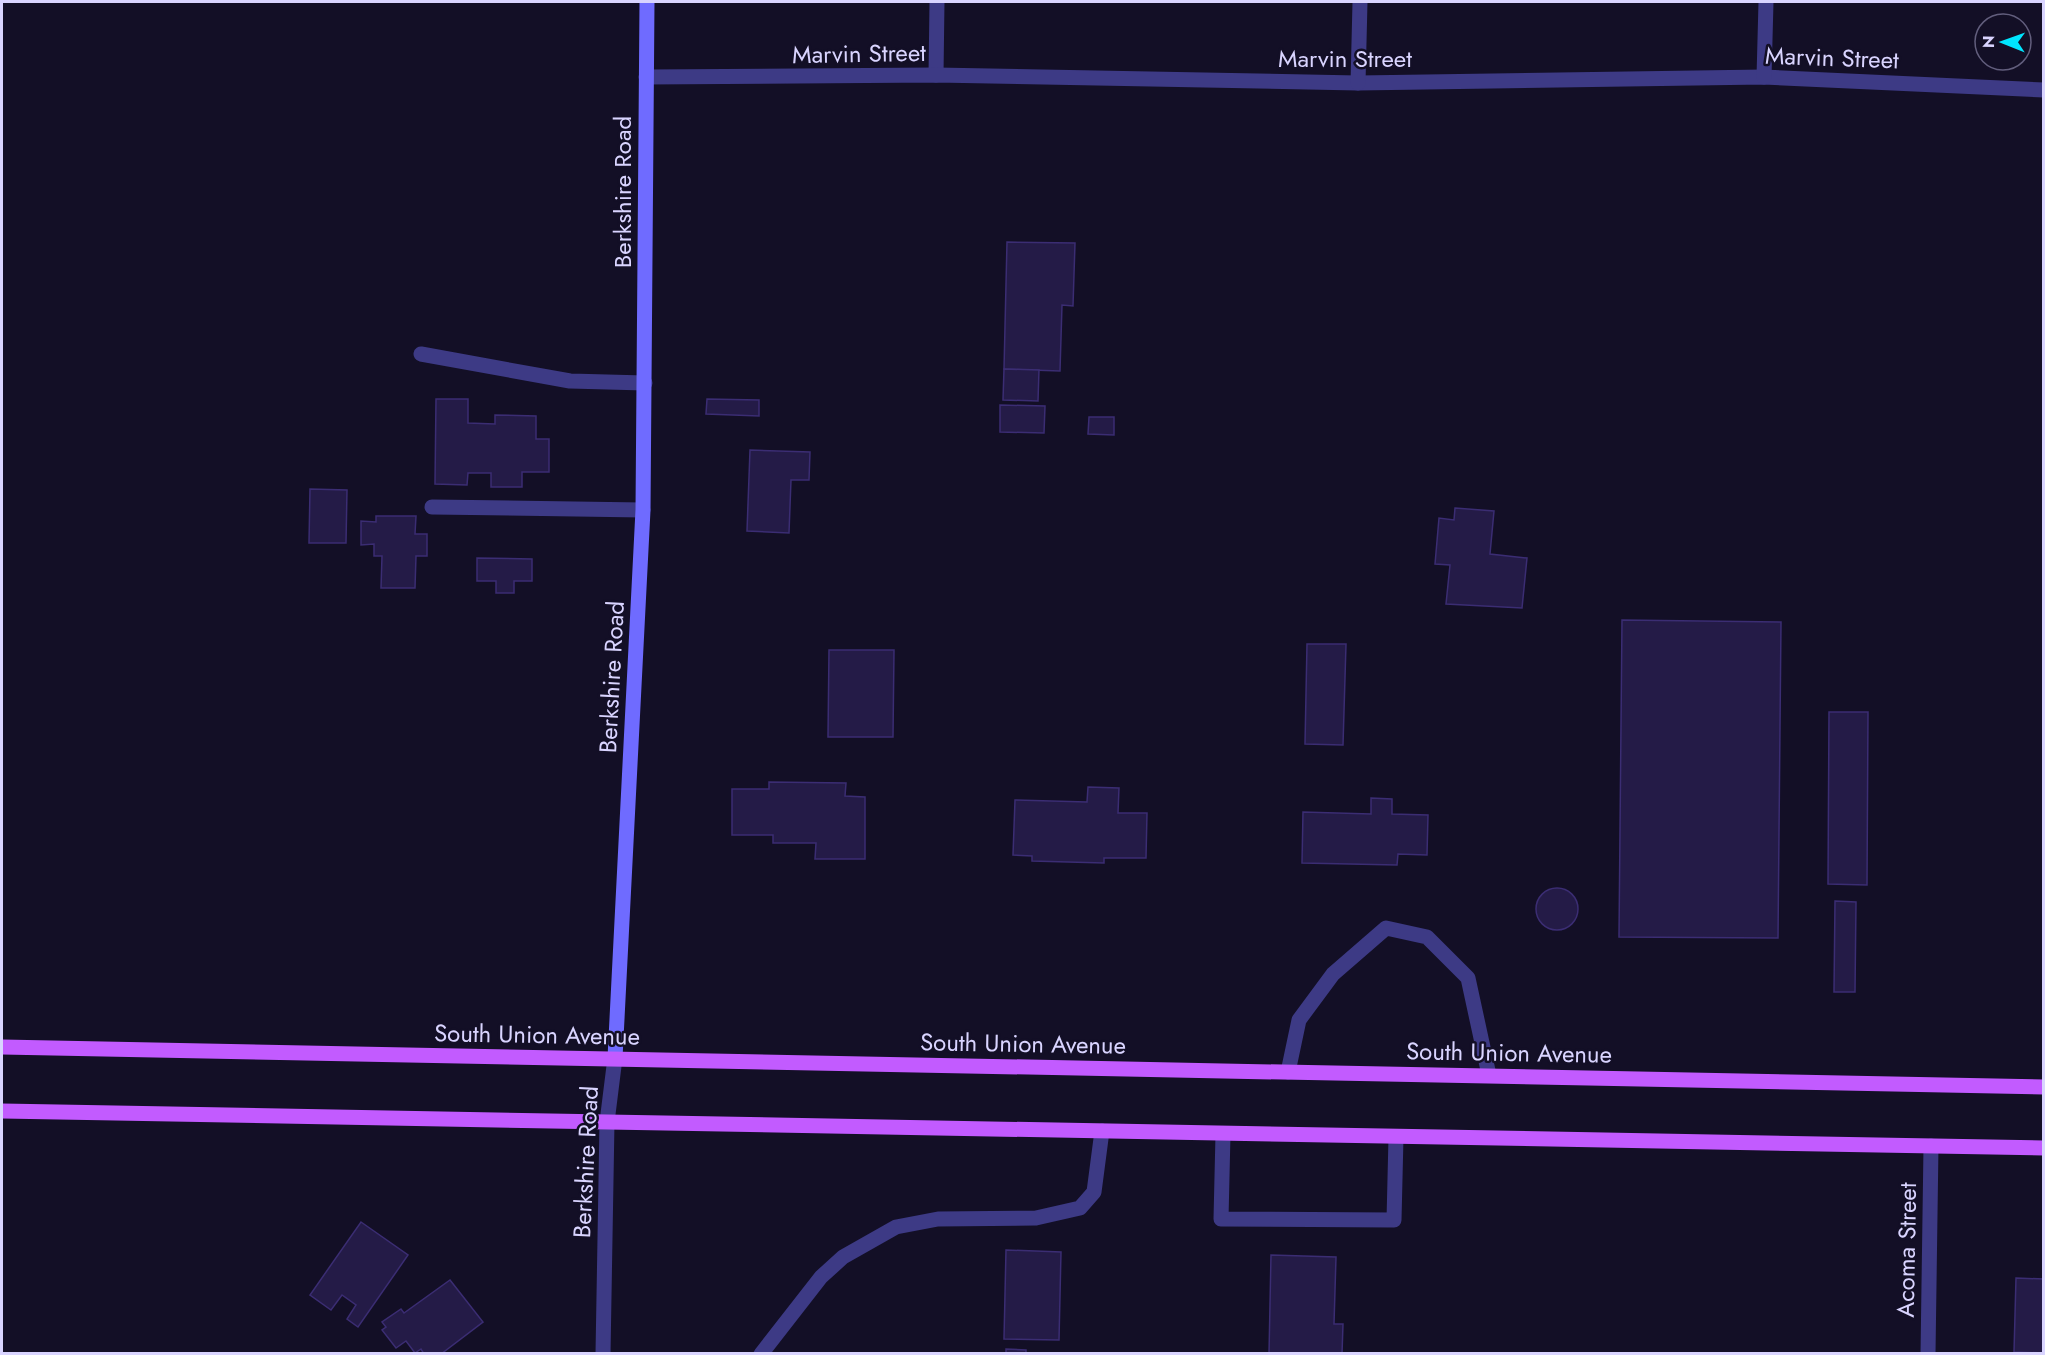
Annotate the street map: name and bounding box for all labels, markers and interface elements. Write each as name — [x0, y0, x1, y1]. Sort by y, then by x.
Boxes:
north arrow — [1973, 12, 2033, 72]
street label: Marvin Street — [792, 35, 926, 72]
text: N — [1977, 35, 2000, 48]
street label: Marvin Street — [1765, 38, 1900, 77]
street label: Marvin Street — [1278, 41, 1412, 76]
street label: Berkshire Road — [605, 116, 640, 268]
street label: Berkshire Road — [590, 600, 633, 754]
street label: South Union Avenue — [434, 1015, 640, 1054]
street label: South Union Avenue — [920, 1024, 1126, 1063]
street label: South Union Avenue — [1406, 1033, 1612, 1072]
street label: Berkshire Road — [564, 1085, 607, 1239]
street label: Acoma Street — [1888, 1182, 1925, 1318]

